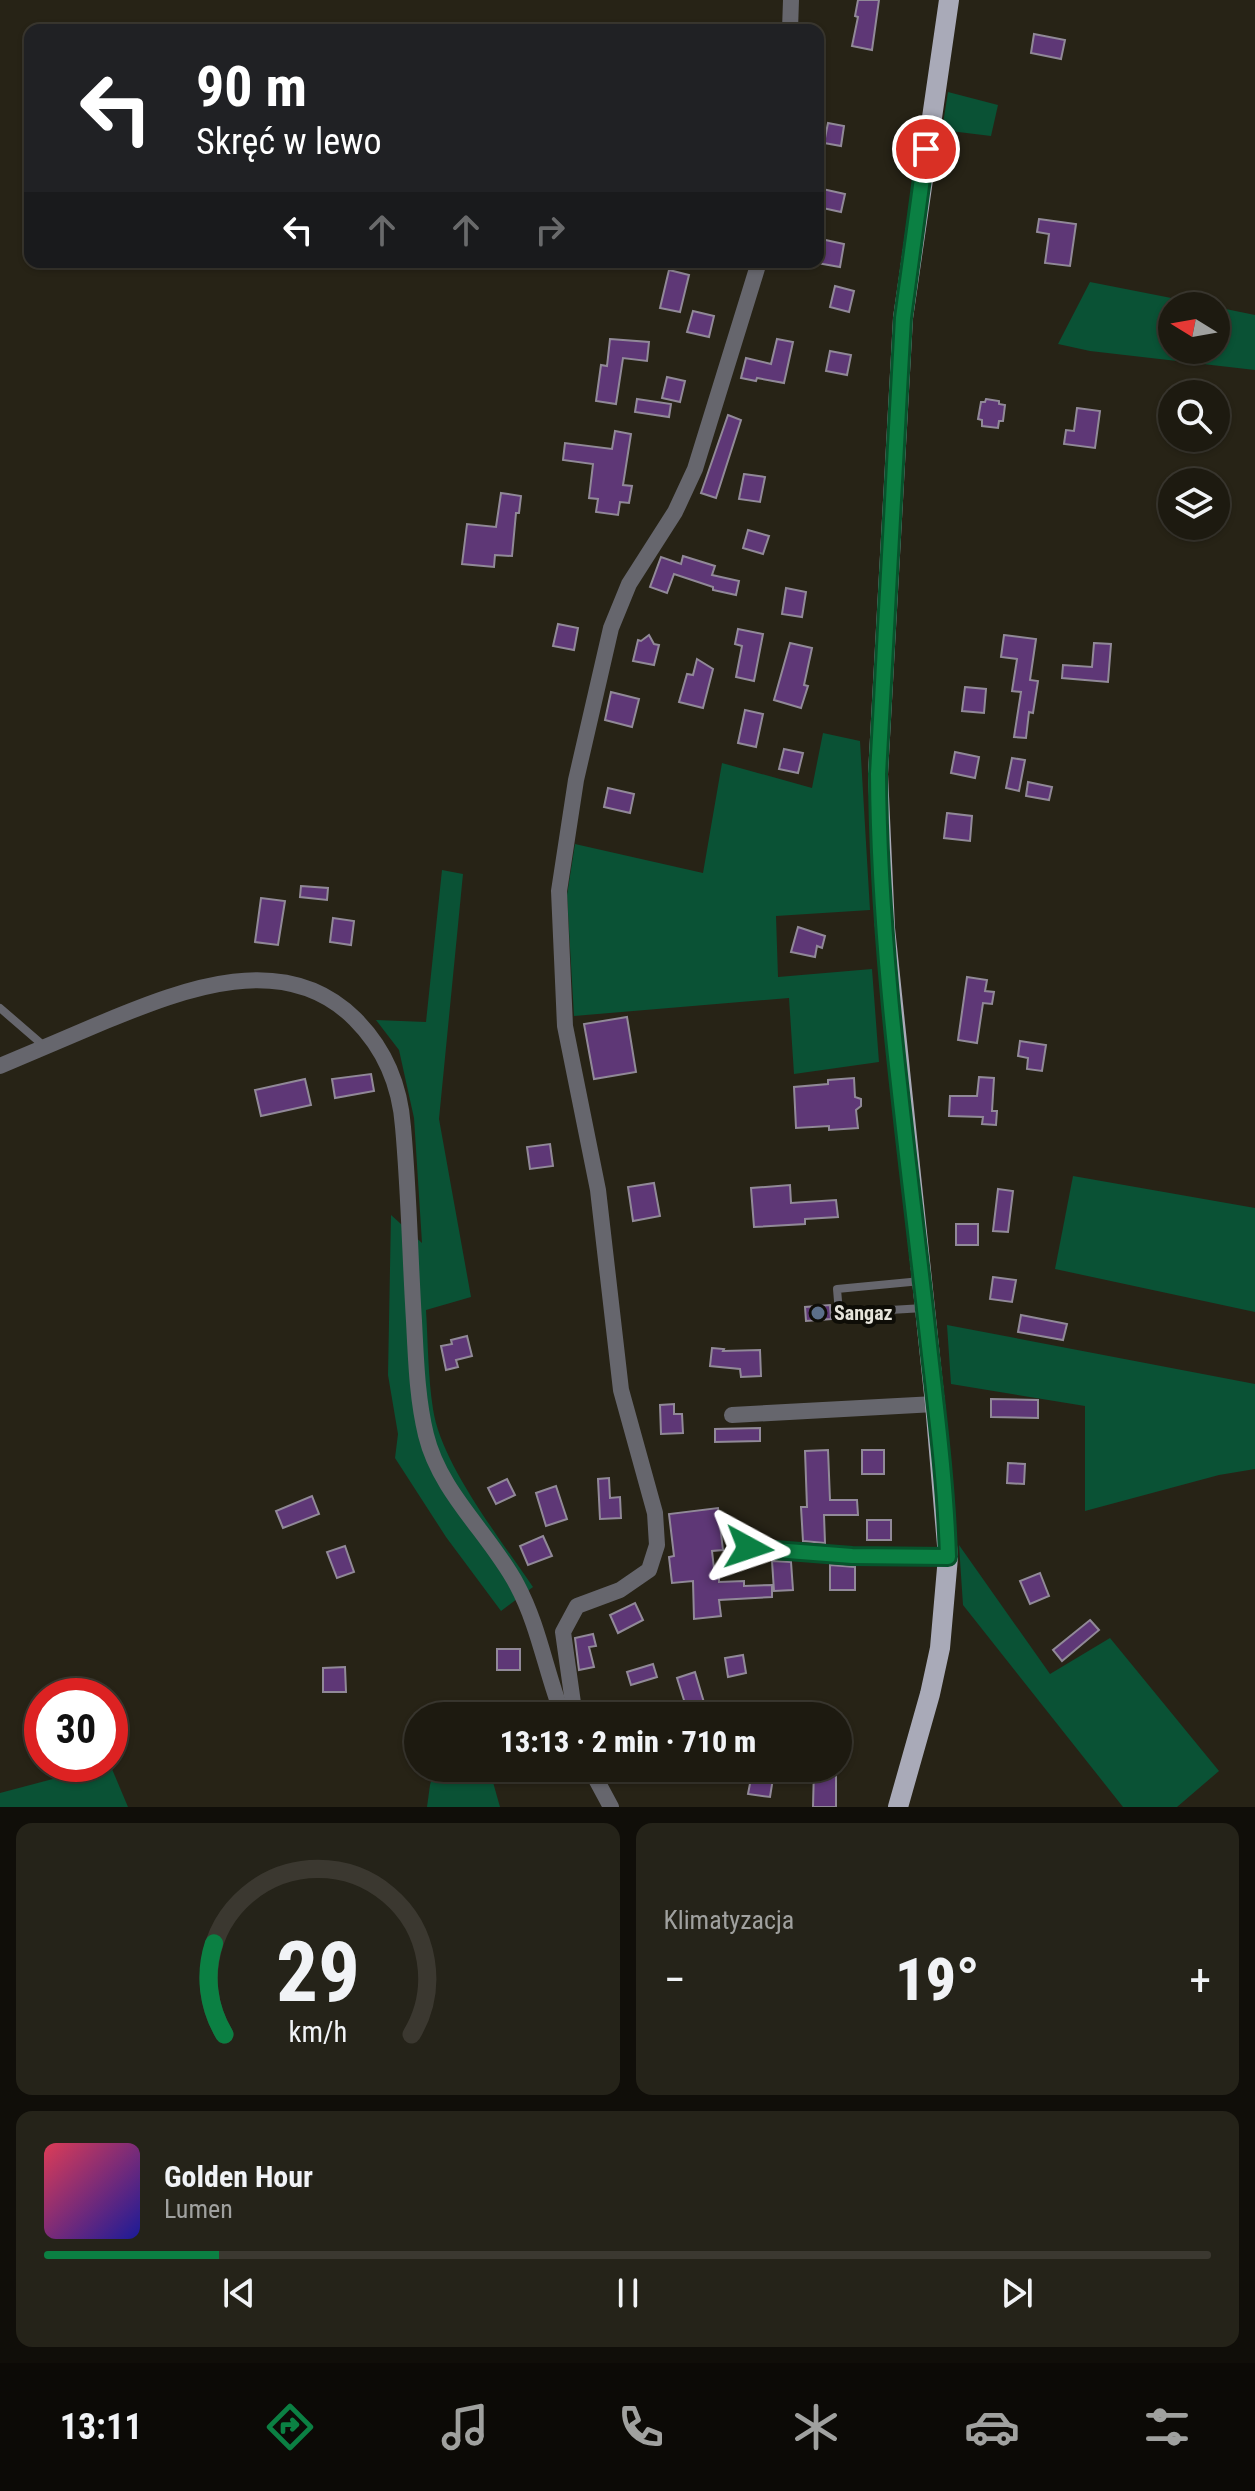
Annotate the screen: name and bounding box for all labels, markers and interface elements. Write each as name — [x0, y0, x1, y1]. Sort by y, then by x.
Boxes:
text: 90 m — [196, 54, 307, 120]
icon: left — [64, 56, 168, 160]
pin — [892, 115, 960, 183]
text: Skręć w lewo — [196, 121, 382, 163]
icon: arrive — [904, 127, 948, 171]
icon: left — [276, 208, 320, 252]
icon: ahead — [360, 208, 404, 252]
icon: ahead — [444, 208, 488, 252]
icon: right — [528, 208, 572, 252]
north arrow — [1158, 292, 1230, 364]
map controls — [1158, 292, 1230, 540]
button: search — [1158, 380, 1230, 452]
button: layers — [1158, 468, 1230, 540]
place label: Sangaz — [834, 1301, 893, 1325]
marker: Sangaz — [809, 1304, 827, 1322]
position arrow — [707, 1506, 791, 1590]
speed limit sign: 30 — [24, 1678, 128, 1782]
text: 13:13 · 2 min · 710 m — [500, 1724, 756, 1759]
text: Klimatyzacja — [664, 1905, 794, 1935]
text: 29 — [276, 1924, 360, 2021]
text: 19° — [895, 1944, 980, 2015]
text: − — [664, 1954, 686, 2006]
text: + — [1189, 1954, 1211, 2006]
text: km/h — [288, 2015, 347, 2049]
text: Golden Hour — [164, 2159, 313, 2194]
text: Lumen — [164, 2194, 233, 2224]
icon: previous — [217, 2271, 261, 2315]
icon: pause — [606, 2271, 650, 2315]
icon: next — [995, 2271, 1039, 2315]
icon: directions — [262, 2399, 318, 2455]
icon: music — [437, 2399, 493, 2455]
icon: phone — [613, 2399, 669, 2455]
icon: climate — [788, 2399, 844, 2455]
icon: car — [964, 2399, 1020, 2455]
icon: filters — [1139, 2399, 1195, 2455]
text: 13:11 — [60, 2406, 142, 2448]

